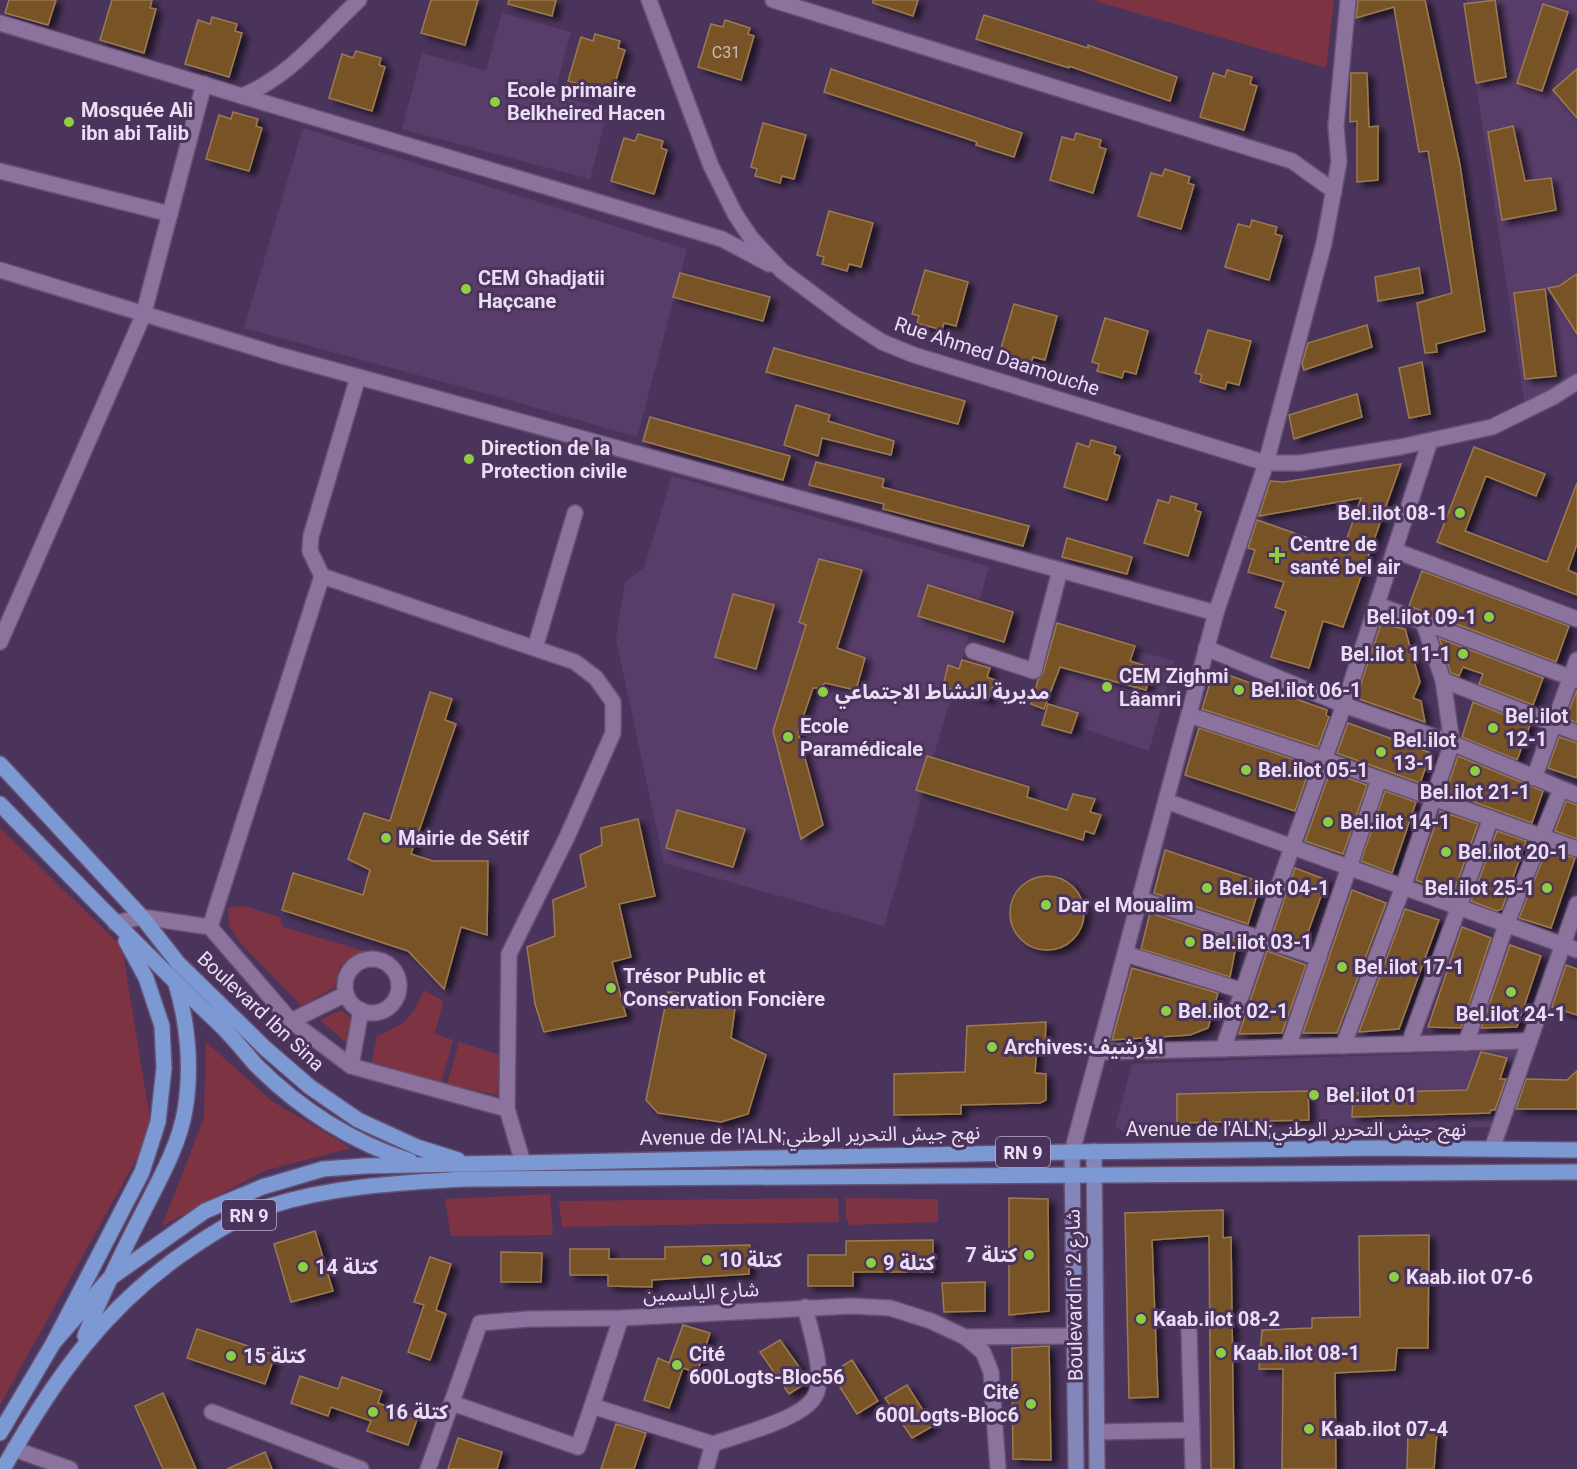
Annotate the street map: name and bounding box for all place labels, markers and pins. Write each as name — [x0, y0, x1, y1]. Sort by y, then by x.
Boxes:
place label: Ecole primaire Belkheired Hacen — [507, 78, 665, 125]
marker: Ecole primaire Belkheired Hacen — [488, 95, 502, 109]
place label: Mosquée Ali ibn abi Talib — [81, 98, 193, 145]
marker: Mosquée Ali ibn abi Talib — [62, 115, 76, 129]
place label: CEM Ghadjatii Haçcane — [478, 266, 605, 313]
marker: CEM Ghadjatii Haçcane — [459, 282, 473, 296]
place label: Direction de la Protection civile — [481, 436, 627, 483]
marker: Direction de la Protection civile — [462, 452, 476, 466]
place label: Bel.ilot 08-1 — [1337, 501, 1448, 525]
marker: Bel.ilot 08-1 — [1453, 506, 1467, 520]
place label: Centre de santé bel air — [1290, 532, 1401, 579]
marker: Centre de santé bel air — [1268, 546, 1286, 564]
place label: Bel.ilot 09-1 — [1366, 605, 1477, 629]
marker: Bel.ilot 09-1 — [1482, 610, 1496, 624]
place label: Bel.ilot 11-1 — [1340, 642, 1451, 666]
marker: Bel.ilot 11-1 — [1456, 647, 1470, 661]
place label: CEM Zighmi Lâamri — [1119, 664, 1229, 711]
place label: Bel.ilot 06-1 — [1251, 678, 1362, 702]
place label: مديرية النشاط الاجتماعي — [835, 680, 1049, 709]
marker: CEM Zighmi Lâamri — [1100, 680, 1114, 694]
marker: Bel.ilot 06-1 — [1232, 683, 1246, 697]
marker: مديرية النشاط الاجتماعي — [816, 685, 830, 699]
place label: Bel.ilot 12-1 — [1505, 704, 1569, 751]
place label: Ecole Paramédicale — [800, 714, 923, 761]
marker: Bel.ilot 12-1 — [1486, 721, 1500, 735]
place label: Bel.ilot 13-1 — [1393, 728, 1457, 775]
marker: Ecole Paramédicale — [781, 730, 795, 744]
marker: Bel.ilot 13-1 — [1374, 745, 1388, 759]
place label: Bel.ilot 05-1 — [1258, 758, 1369, 782]
marker: Bel.ilot 05-1 — [1239, 763, 1253, 777]
marker: Bel.ilot 21-1 — [1468, 764, 1482, 778]
place label: Bel.ilot 21-1 — [1420, 780, 1530, 804]
place label: Bel.ilot 14-1 — [1340, 810, 1451, 834]
marker: Bel.ilot 14-1 — [1321, 815, 1335, 829]
place label: Mairie de Sétif — [398, 826, 530, 850]
marker: Mairie de Sétif — [379, 831, 393, 845]
place label: Bel.ilot 20-1 — [1458, 840, 1569, 864]
marker: Bel.ilot 20-1 — [1439, 845, 1453, 859]
place label: Bel.ilot 04-1 — [1219, 876, 1330, 900]
place label: Bel.ilot 25-1 — [1424, 876, 1535, 900]
marker: Bel.ilot 04-1 — [1200, 881, 1214, 895]
marker: Bel.ilot 25-1 — [1540, 881, 1554, 895]
place label: Dar el Moualim — [1058, 893, 1194, 917]
marker: Dar el Moualim — [1039, 898, 1053, 912]
place label: Bel.ilot 03-1 — [1202, 930, 1313, 954]
marker: Bel.ilot 03-1 — [1183, 935, 1197, 949]
place label: Bel.ilot 17-1 — [1354, 955, 1465, 979]
marker: Bel.ilot 17-1 — [1335, 960, 1349, 974]
place label: Trésor Public et Conservation Foncière — [623, 964, 825, 1011]
marker: Trésor Public et Conservation Foncière — [604, 981, 618, 995]
marker: Bel.ilot 24-1 — [1504, 985, 1518, 999]
place label: Bel.ilot 02-1 — [1178, 999, 1289, 1023]
place label: Bel.ilot 24-1 — [1456, 1002, 1566, 1026]
marker: Bel.ilot 02-1 — [1159, 1004, 1173, 1018]
place label: Archives:الأرشيف — [1004, 1035, 1163, 1059]
marker: Archives:الأرشيف — [985, 1040, 999, 1054]
place label: Bel.ilot 01 — [1326, 1083, 1417, 1107]
marker: Bel.ilot 01 — [1307, 1088, 1321, 1102]
place label: كتلة 7 — [965, 1243, 1018, 1267]
place label: كتلة 10 — [719, 1248, 783, 1272]
marker: كتلة 7 — [1022, 1248, 1036, 1262]
place label: كتلة 9 — [883, 1251, 936, 1275]
marker: كتلة 10 — [700, 1253, 714, 1267]
place label: كتلة 14 — [315, 1255, 379, 1279]
marker: كتلة 9 — [864, 1256, 878, 1270]
marker: كتلة 14 — [296, 1260, 310, 1274]
place label: Kaab.ilot 07-6 — [1406, 1265, 1533, 1289]
marker: Kaab.ilot 07-6 — [1387, 1270, 1401, 1284]
place label: Kaab.ilot 08-2 — [1153, 1307, 1280, 1331]
marker: Kaab.ilot 08-2 — [1134, 1312, 1148, 1326]
place label: Kaab.ilot 08-1 — [1233, 1341, 1360, 1365]
place label: Cité 600Logts-Bloc56 — [689, 1342, 845, 1389]
place label: كتلة 15 — [243, 1344, 307, 1368]
marker: Kaab.ilot 08-1 — [1214, 1346, 1228, 1360]
marker: كتلة 15 — [224, 1349, 238, 1363]
marker: Cité 600Logts-Bloc56 — [670, 1358, 684, 1372]
place label: Cité 600Logts-Bloc6 — [875, 1380, 1019, 1427]
marker: Cité 600Logts-Bloc6 — [1024, 1397, 1038, 1411]
place label: كتلة 16 — [385, 1400, 449, 1424]
marker: كتلة 16 — [366, 1405, 380, 1419]
place label: Kaab.ilot 07-4 — [1321, 1417, 1448, 1441]
marker: Kaab.ilot 07-4 — [1302, 1422, 1316, 1436]

